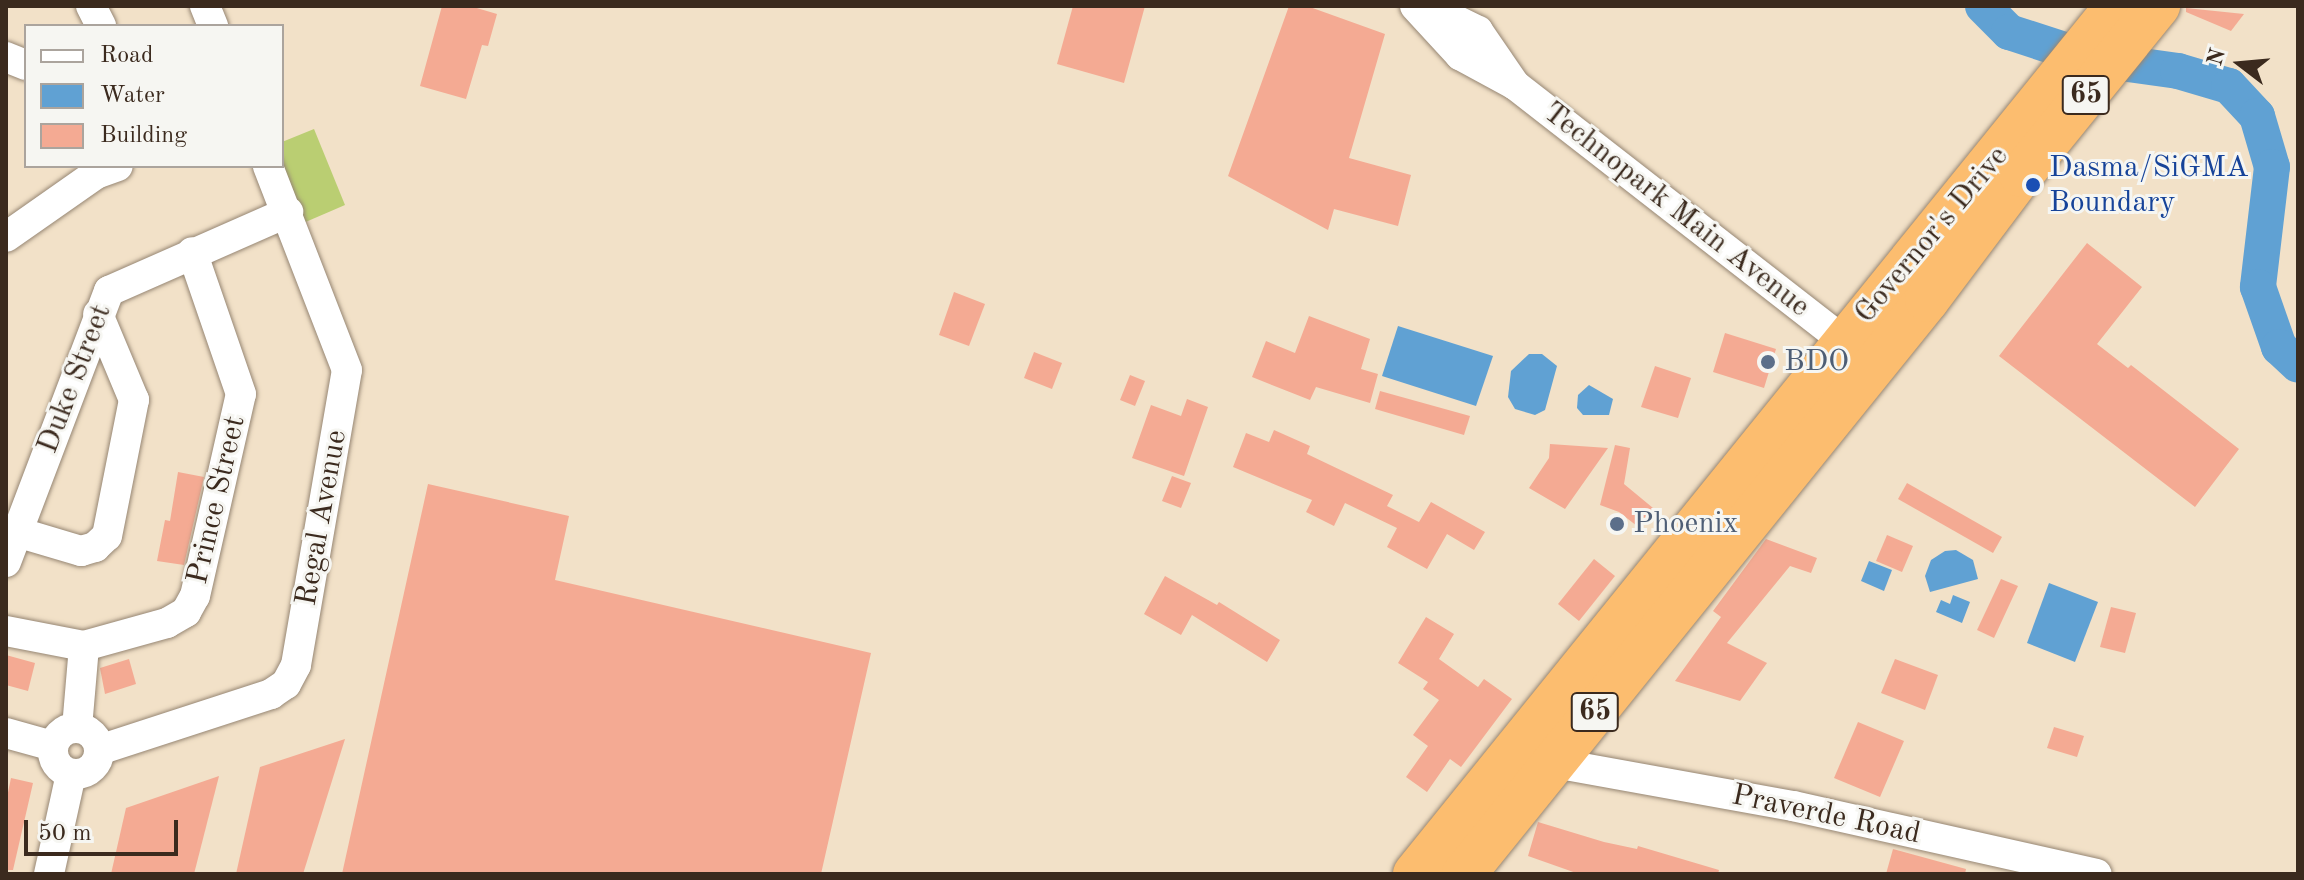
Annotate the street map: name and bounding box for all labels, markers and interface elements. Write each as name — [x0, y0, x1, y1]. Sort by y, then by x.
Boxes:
legend — [24, 24, 284, 168]
north arrow — [2200, 24, 2280, 104]
text: Road — [100, 44, 153, 68]
text: N — [2204, 46, 2230, 68]
road number: 65 — [2060, 71, 2112, 119]
text: Water — [100, 84, 165, 108]
street label: Technopark Main Avenue — [1536, 95, 1816, 325]
text: Building — [100, 124, 187, 148]
street label: Governor's Drive — [1848, 139, 2016, 331]
place label: Dasma/SiGMA Boundary — [2049, 150, 2249, 220]
marker: Dasma/SiGMA Boundary — [2024, 176, 2042, 194]
street label: Duke Street — [30, 299, 120, 459]
place label: BDO — [1784, 344, 1849, 380]
marker: BDO — [1759, 353, 1777, 371]
street label: Prince Street — [180, 412, 254, 588]
street label: Regal Avenue — [289, 427, 355, 609]
place label: Phoenix — [1633, 506, 1738, 542]
marker: Phoenix — [1608, 515, 1626, 533]
road number: 65 — [1569, 688, 1621, 736]
street label: Praverde Road — [1728, 777, 1924, 853]
scale bar — [28, 804, 182, 854]
text: 50 m — [38, 822, 92, 846]

